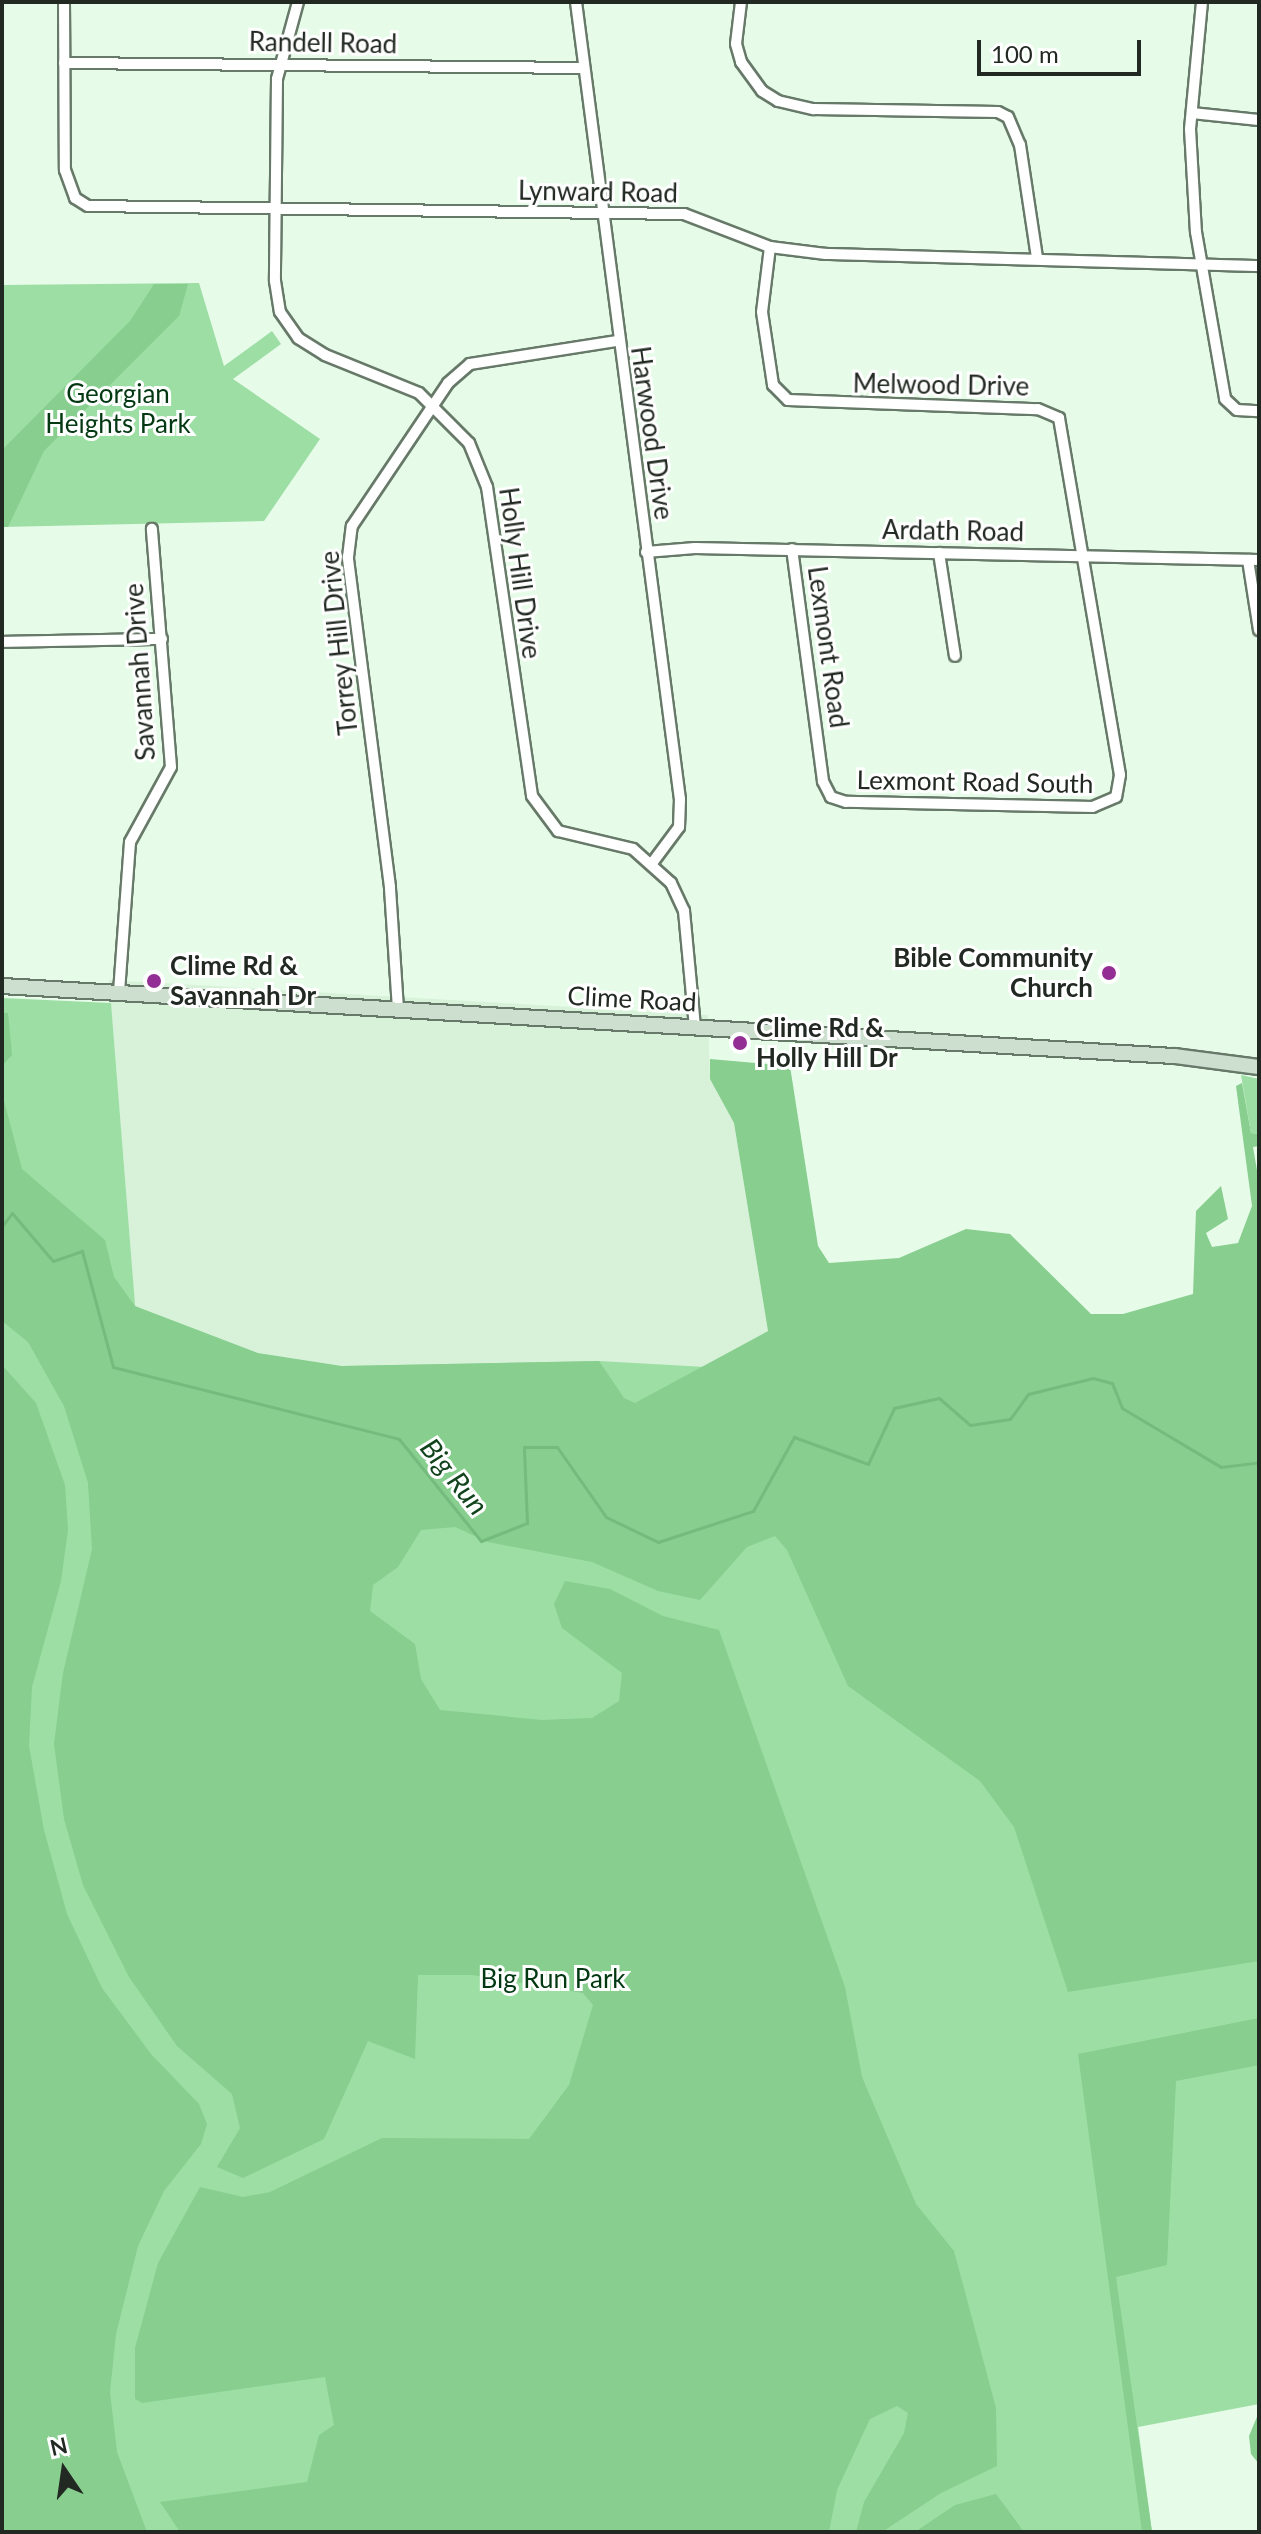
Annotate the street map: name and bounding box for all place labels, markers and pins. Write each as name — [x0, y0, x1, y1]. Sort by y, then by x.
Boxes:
place label: Bible Community Church — [893, 942, 1093, 1004]
place label: Clime Rd & Savannah Dr — [170, 950, 316, 1012]
marker: Bible Community Church — [1100, 964, 1118, 982]
marker: Clime Rd & Savannah Dr — [145, 972, 163, 990]
place label: Clime Rd & Holly Hill Dr — [756, 1012, 898, 1074]
marker: Clime Rd & Holly Hill Dr — [731, 1034, 749, 1052]

